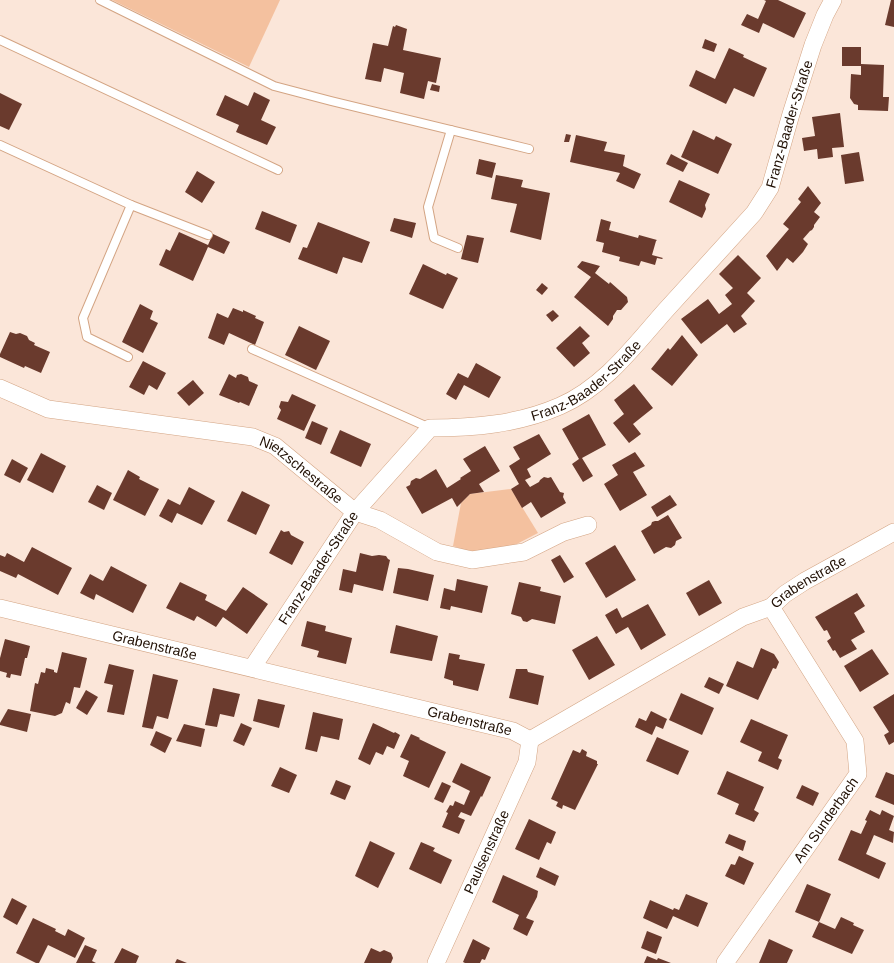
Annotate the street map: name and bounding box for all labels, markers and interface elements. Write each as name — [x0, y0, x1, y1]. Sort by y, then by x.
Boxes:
street label: Franz-Baader-Straße — [762, 58, 816, 190]
street label: Franz-Baader-Straße — [529, 337, 644, 424]
street label: Nietzschestraße — [257, 433, 346, 507]
street label: Franz-Baader-Straße — [275, 508, 361, 628]
street label: Grabenstraße — [767, 552, 849, 611]
street label: Grabenstraße — [111, 627, 199, 663]
street label: Grabenstraße — [426, 703, 514, 739]
street label: Am Sunderbach — [790, 774, 861, 866]
street label: Paulsenstraße — [460, 807, 512, 896]

